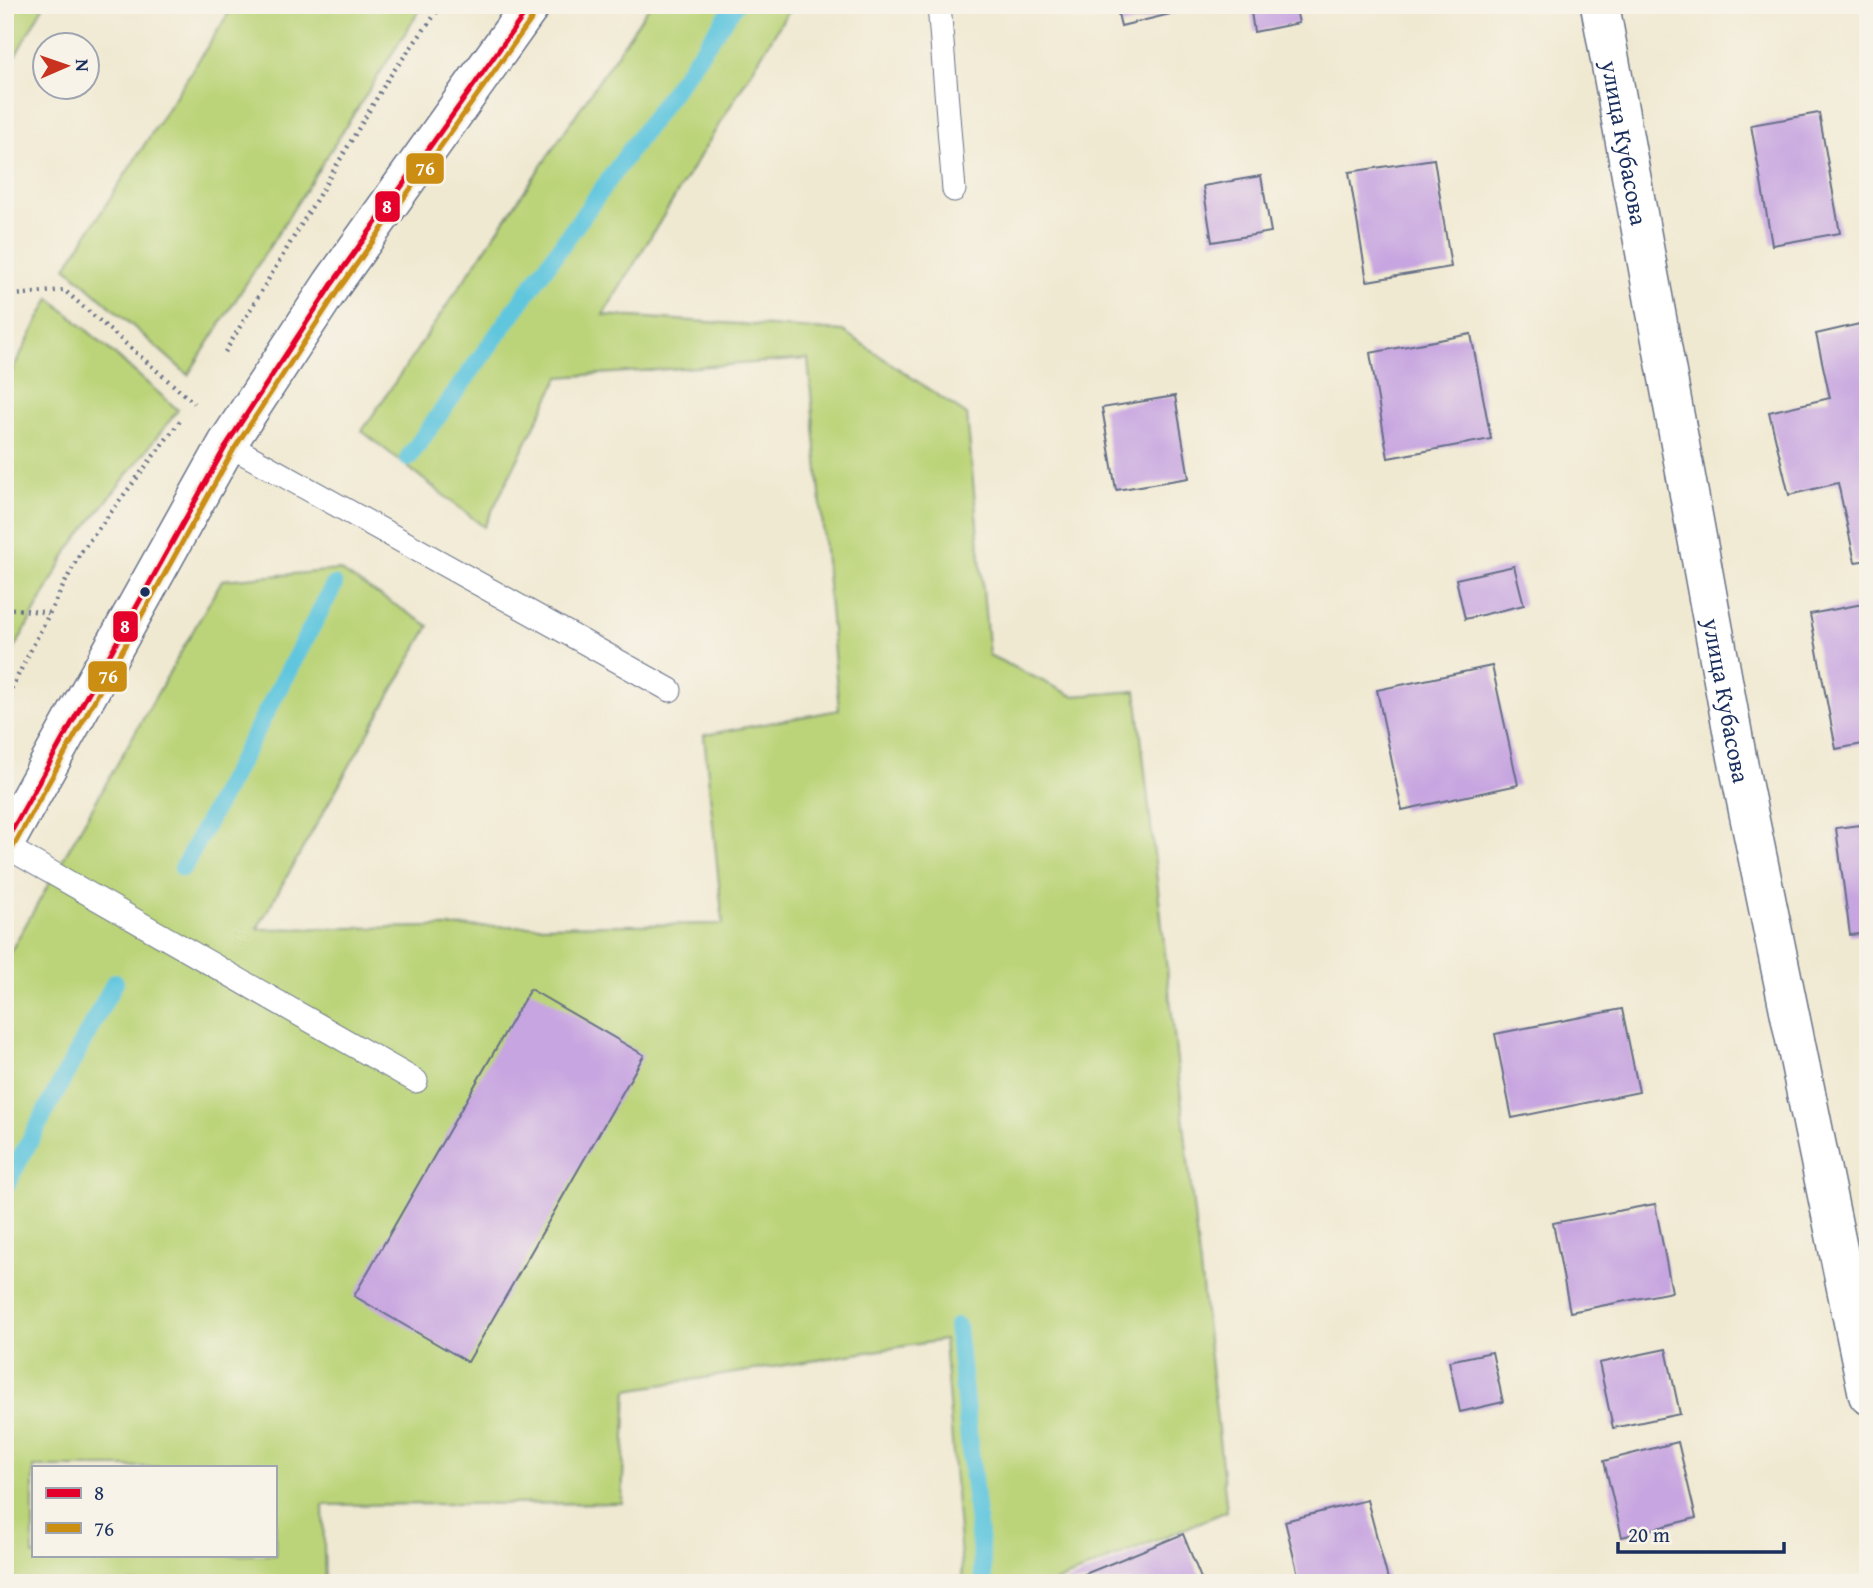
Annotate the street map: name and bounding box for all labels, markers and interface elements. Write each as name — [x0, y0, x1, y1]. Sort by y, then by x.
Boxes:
north arrow — [32, 32, 102, 102]
street label: улица Кубасова — [1593, 57, 1657, 229]
text: N — [69, 59, 97, 73]
line badge: 76 — [405, 152, 445, 185]
text: 76 — [415, 154, 435, 182]
line badge: 8 — [374, 190, 401, 223]
text: 8 — [382, 192, 392, 220]
unlabelled marker — [138, 585, 152, 599]
line badge: 8 — [112, 610, 139, 643]
text: 8 — [120, 612, 130, 640]
street label: улица Кубасова — [1694, 614, 1759, 787]
line badge: 76 — [87, 660, 128, 693]
text: 76 — [98, 662, 118, 690]
legend — [32, 1466, 276, 1556]
text: 8 — [94, 1477, 104, 1508]
scale bar — [1618, 1511, 1784, 1555]
text: 76 — [94, 1513, 114, 1544]
text: 20 m — [1628, 1519, 1670, 1550]

